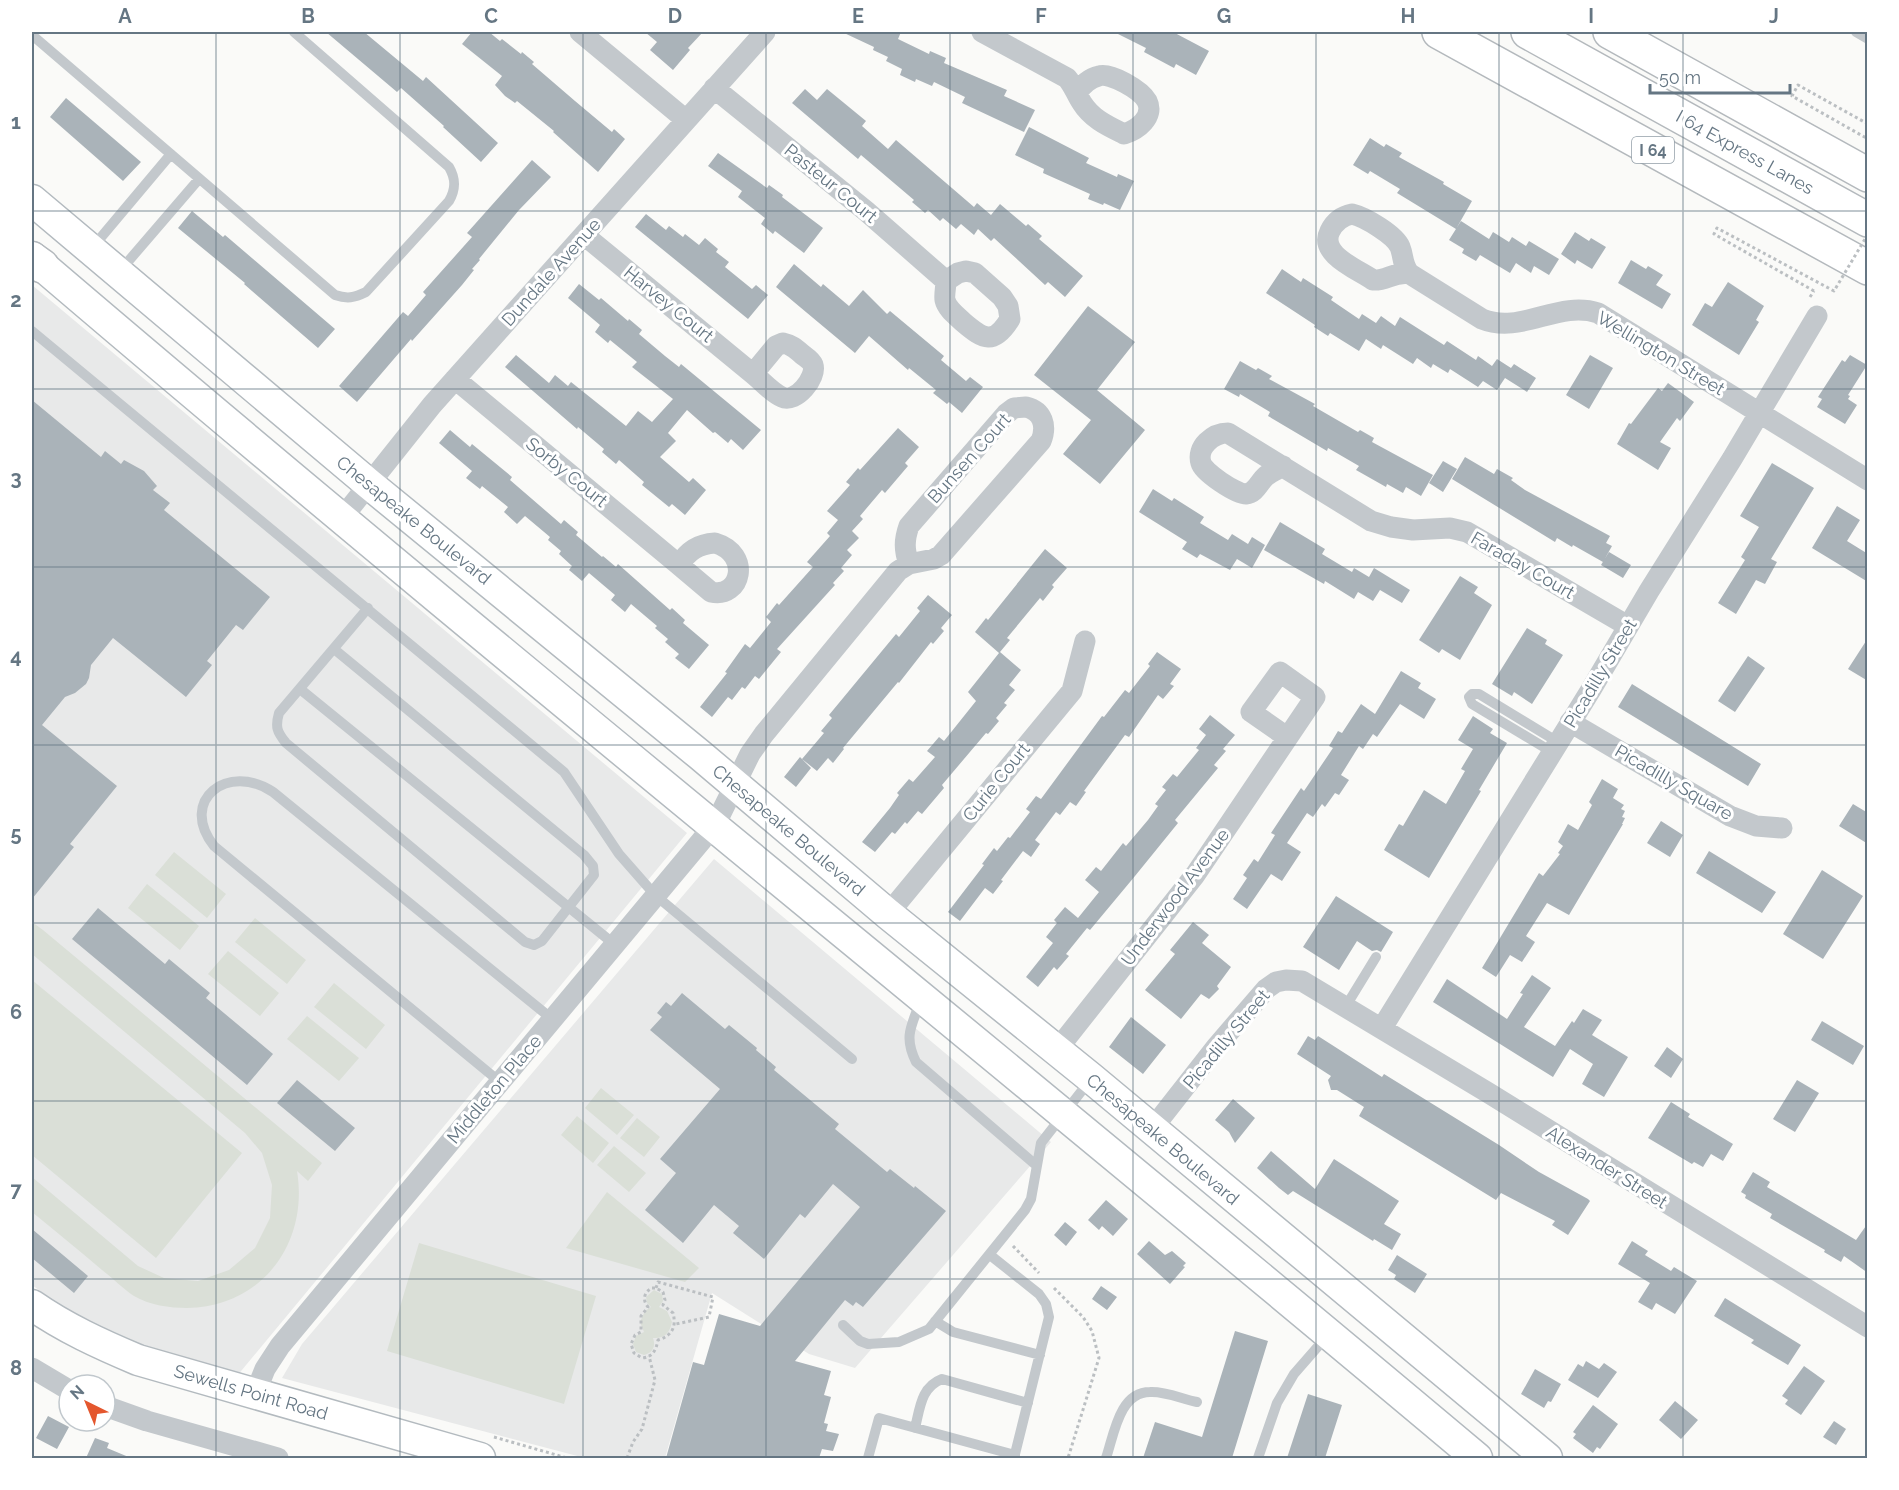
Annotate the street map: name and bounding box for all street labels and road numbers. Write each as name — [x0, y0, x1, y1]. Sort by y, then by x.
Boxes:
street label: I 64 Express Lanes — [1673, 105, 1818, 199]
road number: I 64 — [1632, 137, 1674, 163]
street label: Pasteur Court — [780, 139, 882, 227]
street label: Dundale Avenue — [497, 213, 605, 330]
street label: Harvey Court — [620, 262, 718, 346]
street label: Wellington Street — [1593, 307, 1729, 399]
street label: Bunsen Court — [923, 409, 1015, 507]
street label: Sorby Court — [522, 433, 612, 511]
street label: Chesapeake Boulevard — [333, 451, 495, 589]
street label: Faraday Court — [1468, 527, 1578, 603]
street label: Picadilly Street — [1559, 615, 1641, 731]
street label: Curie Court — [958, 739, 1034, 825]
street label: Picadilly Square — [1611, 740, 1737, 824]
street label: Chesapeake Boulevard — [708, 760, 870, 900]
street label: Underwood Avenue — [1117, 824, 1234, 970]
street label: Picadilly Street — [1178, 985, 1274, 1093]
street label: Middleton Place — [442, 1030, 546, 1148]
street label: Chesapeake Boulevard — [1082, 1069, 1244, 1209]
street label: Alexander Street — [1543, 1121, 1671, 1213]
street label: Sewells Point Road — [172, 1360, 330, 1424]

